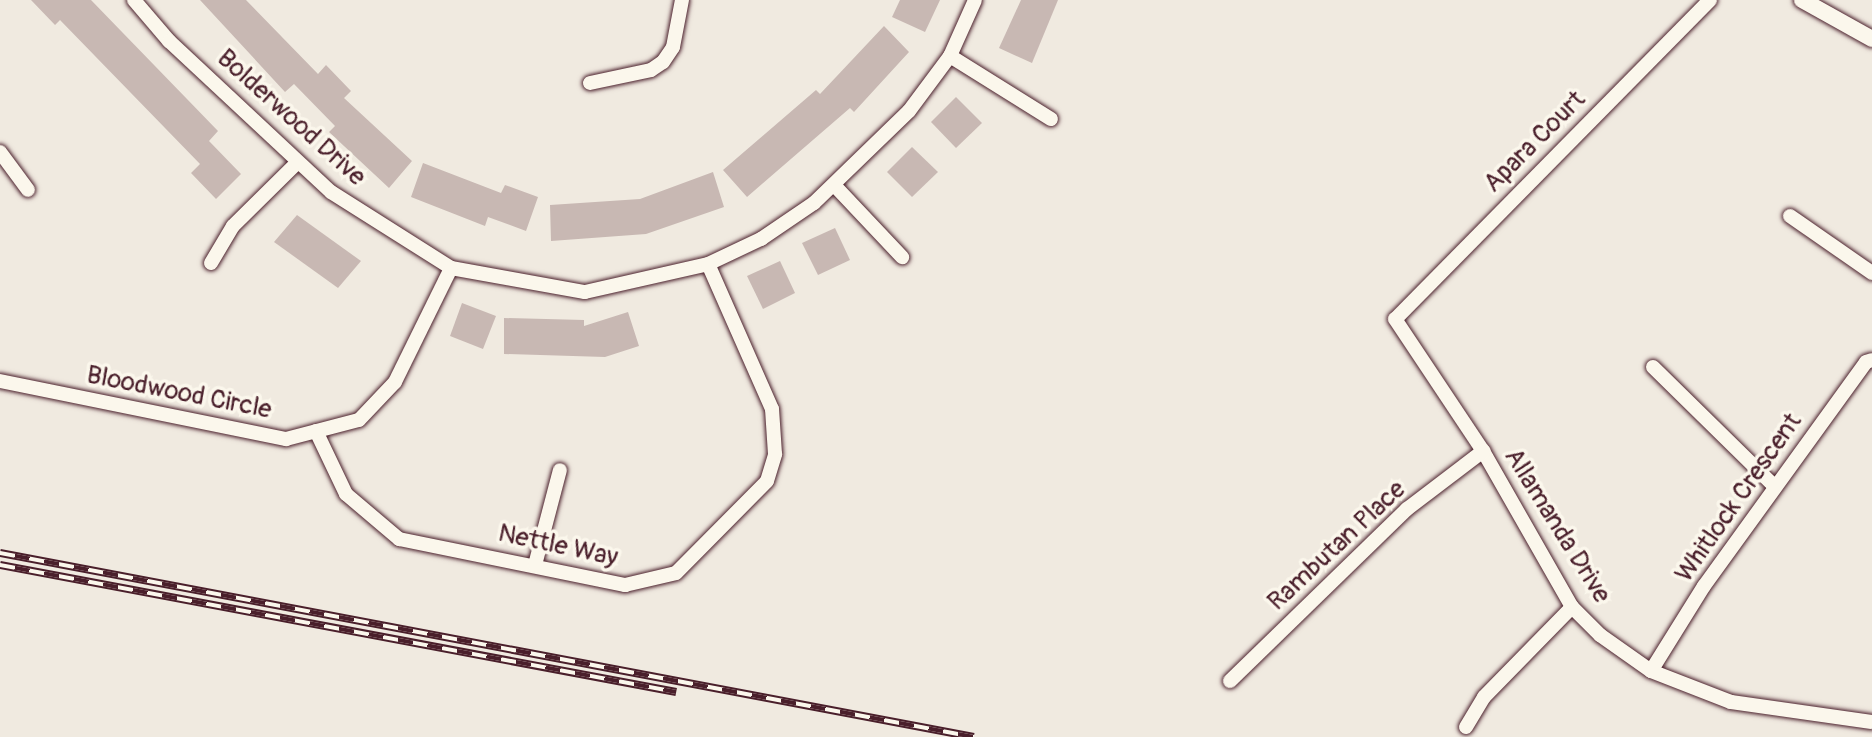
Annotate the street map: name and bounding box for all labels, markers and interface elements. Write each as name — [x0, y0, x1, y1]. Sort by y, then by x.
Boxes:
street label: Bolderwood Drive — [210, 43, 372, 193]
street label: Apara Court — [1478, 85, 1592, 199]
street label: Bloodwood Circle — [84, 360, 274, 426]
street label: Whitlock Crescent — [1669, 407, 1809, 589]
street label: Allamanda Drive — [1497, 443, 1617, 609]
street label: Rambutan Place — [1262, 474, 1412, 618]
street label: Nettle Way — [495, 518, 621, 574]

